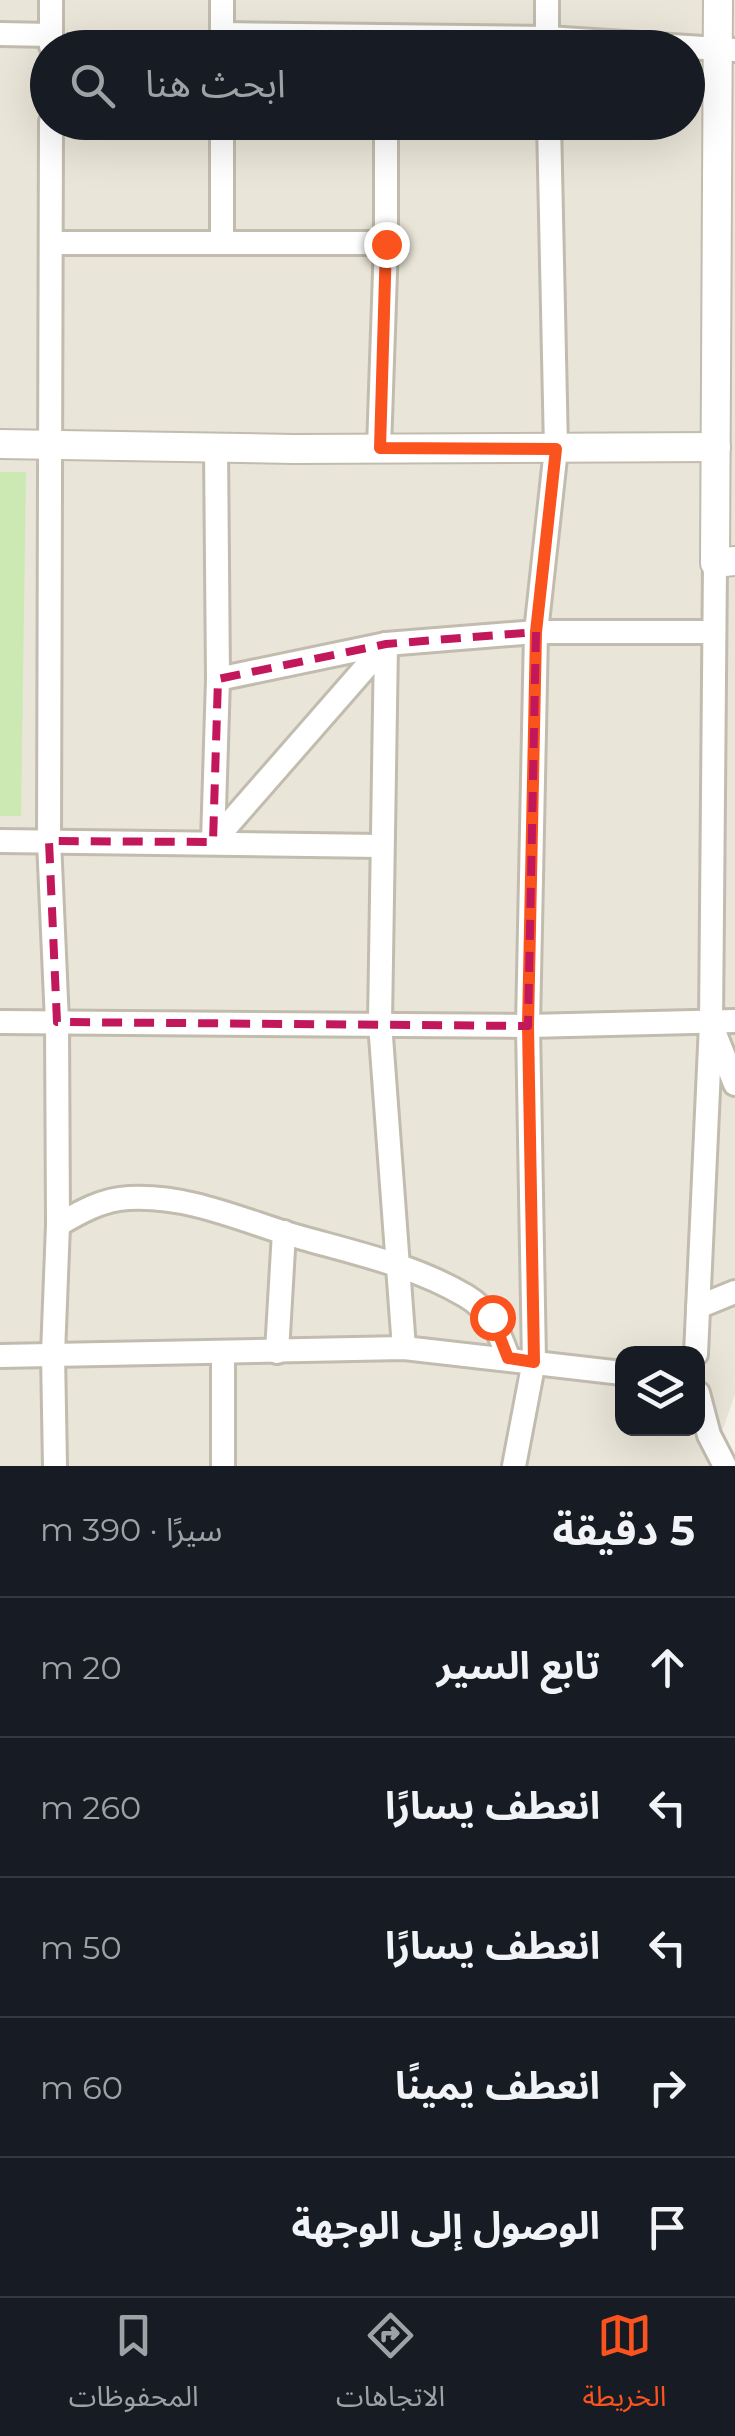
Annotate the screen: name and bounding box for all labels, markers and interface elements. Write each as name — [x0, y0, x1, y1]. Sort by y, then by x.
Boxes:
search box — [30, 30, 705, 140]
icon: search — [65, 58, 120, 113]
text: ابحث هنا — [145, 60, 286, 107]
route end — [364, 222, 410, 268]
route start — [470, 1295, 516, 1341]
map controls — [615, 1346, 705, 1436]
button: layers — [615, 1346, 705, 1436]
text: 5 دقيقة — [552, 1504, 695, 1556]
text: سيرًا · 390 m — [40, 1510, 222, 1549]
icon: ahead — [640, 1640, 695, 1695]
text: تابع السير — [437, 1642, 600, 1689]
text: 20 m — [40, 1648, 122, 1687]
icon: left — [640, 1780, 695, 1835]
text: انعطف يسارًا — [385, 1782, 600, 1829]
text: 260 m — [40, 1788, 141, 1827]
icon: left — [640, 1920, 695, 1975]
text: انعطف يسارًا — [385, 1922, 600, 1969]
text: 50 m — [40, 1928, 122, 1967]
icon: right — [640, 2060, 695, 2115]
text: انعطف يمينًا — [395, 2062, 600, 2109]
text: 60 m — [40, 2068, 123, 2107]
icon: arrive — [640, 2200, 695, 2255]
text: الوصول إلى الوجهة — [292, 2202, 600, 2249]
tab: المحفوظات — [69, 2308, 199, 2427]
tab: الاتجاهات — [336, 2308, 445, 2427]
tab: الخريطة — [582, 2308, 666, 2427]

